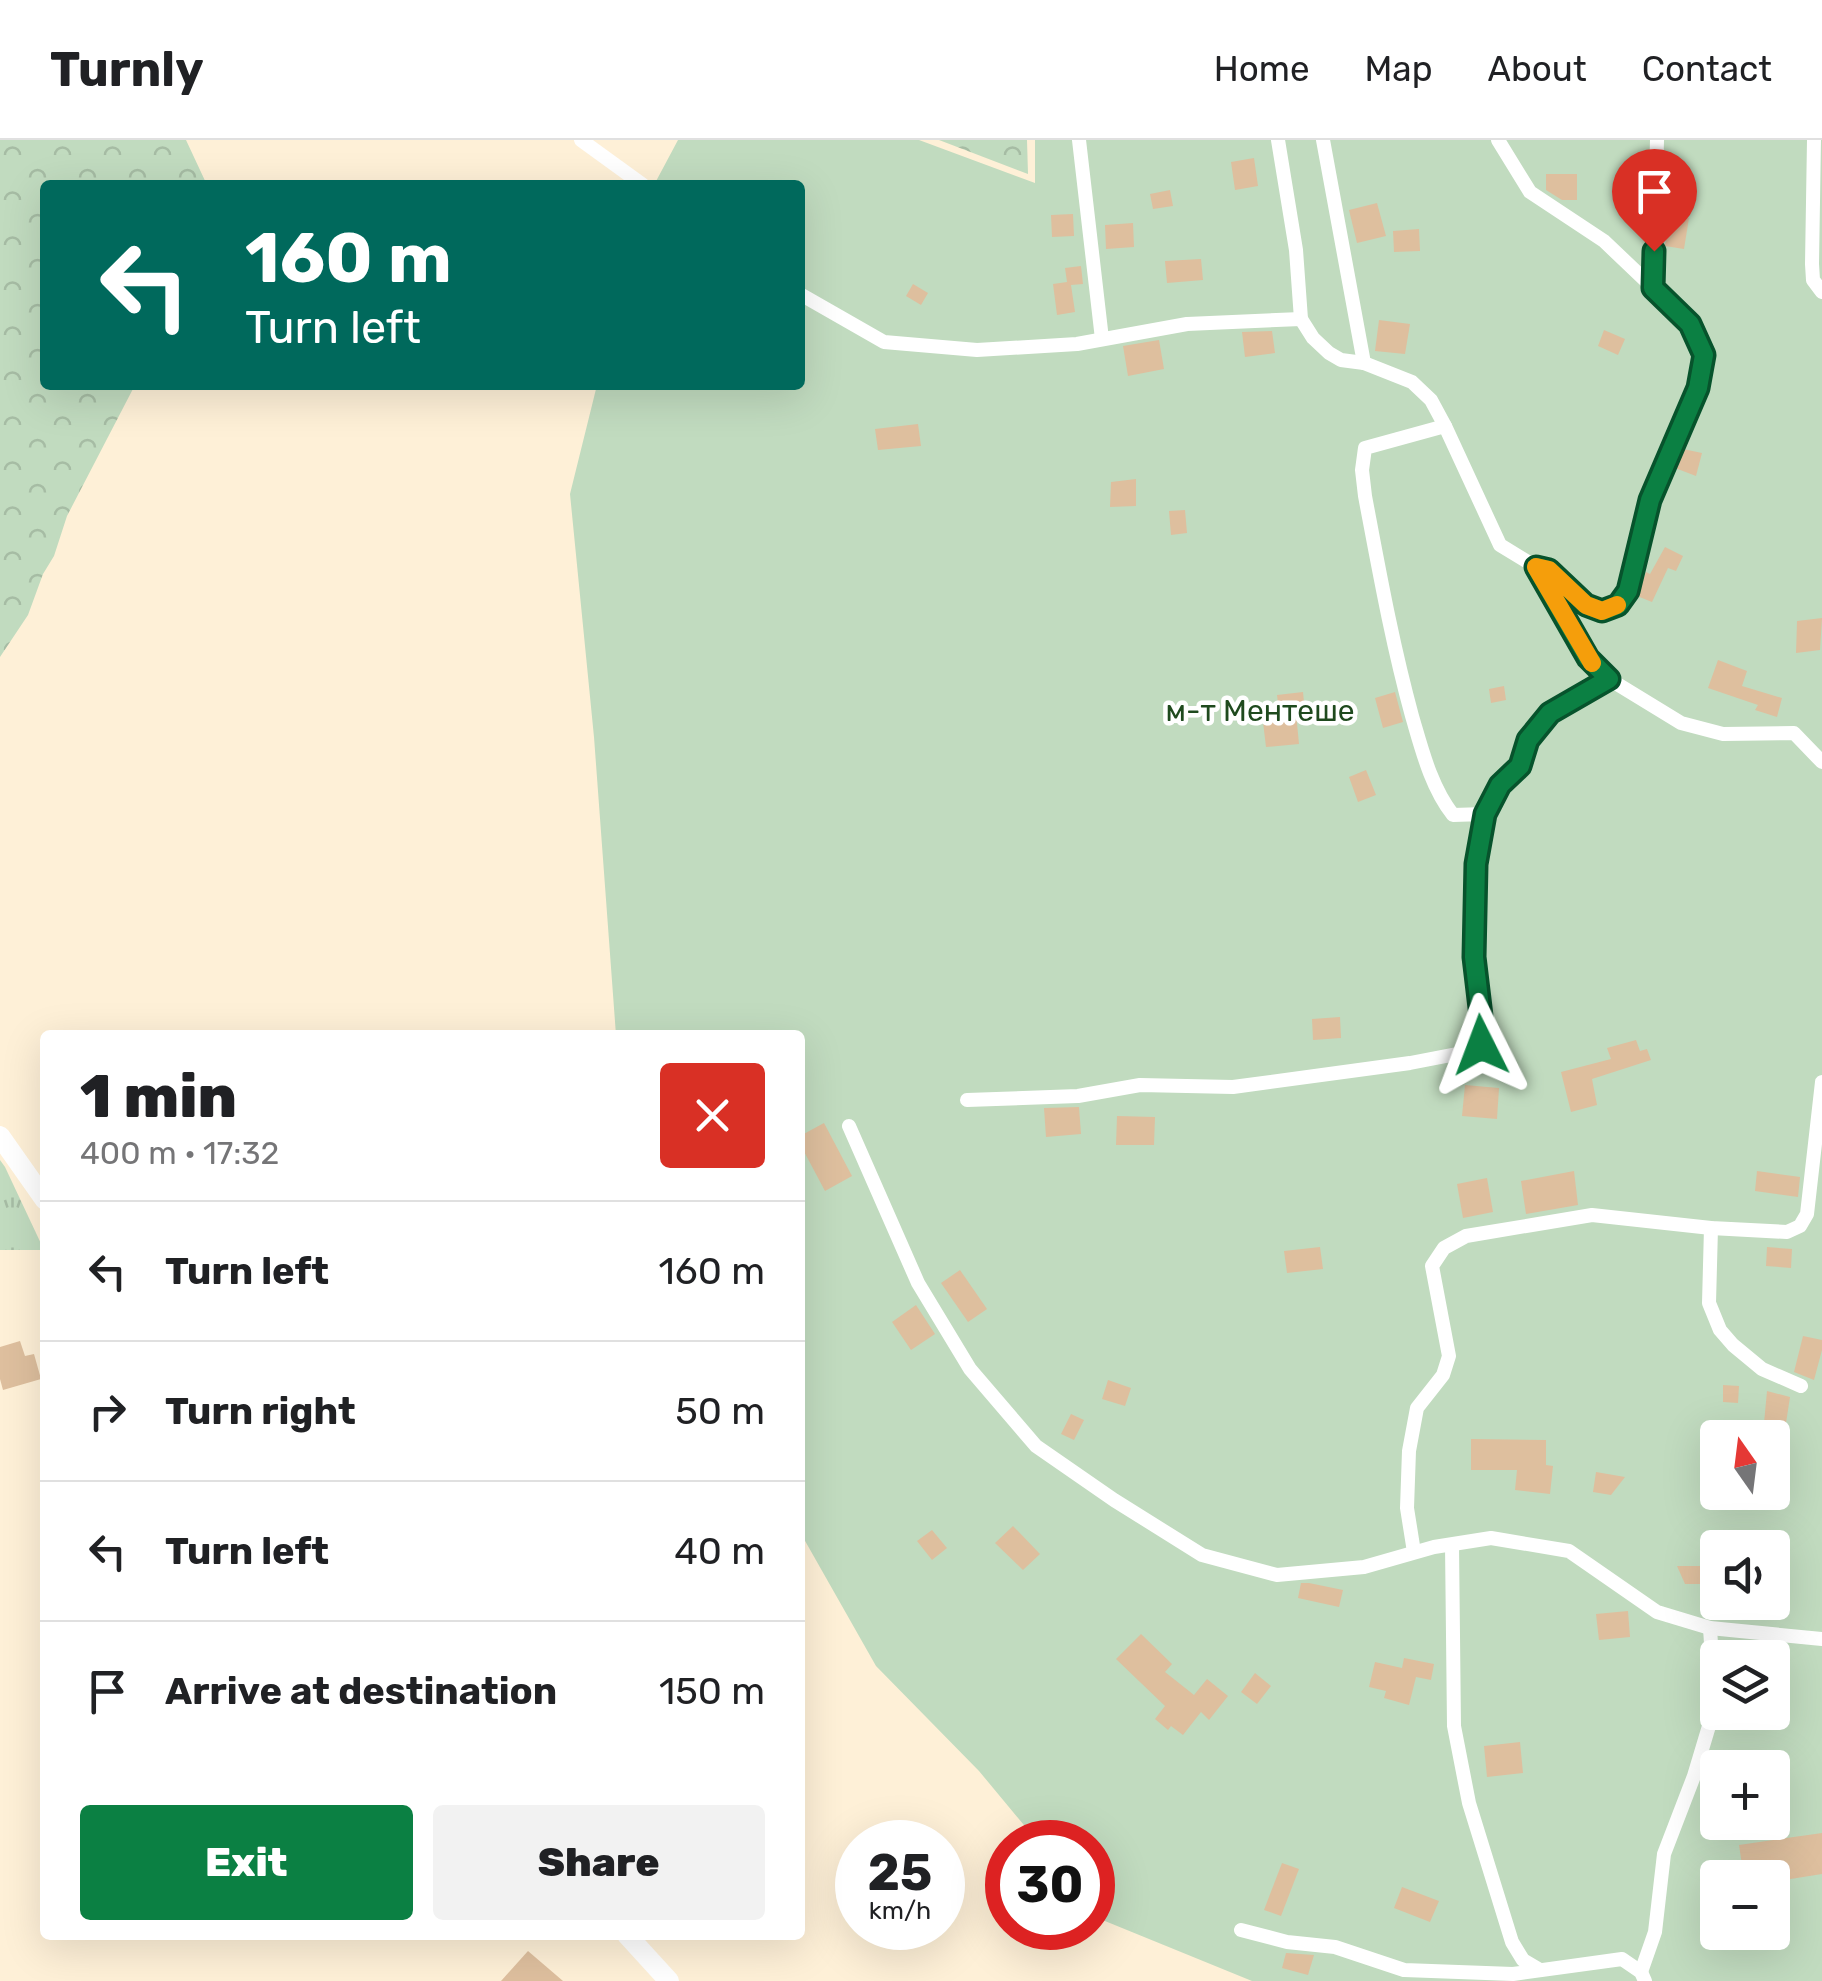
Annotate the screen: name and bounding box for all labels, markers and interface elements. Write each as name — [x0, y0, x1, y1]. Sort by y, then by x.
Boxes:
text: Turnly — [50, 41, 204, 98]
text: Home — [1214, 48, 1310, 90]
text: Map — [1365, 48, 1433, 90]
text: About — [1488, 48, 1587, 90]
text: Contact — [1642, 48, 1772, 90]
pin — [1612, 149, 1697, 252]
icon: arrive — [1627, 164, 1682, 219]
text: 160 m — [245, 217, 452, 300]
icon: left — [80, 220, 210, 350]
text: Turn left — [245, 301, 421, 354]
park label: м-т Ментeше — [1165, 693, 1355, 729]
position arrow — [1429, 993, 1533, 1097]
text: 1 min — [80, 1061, 237, 1132]
button: close — [660, 1063, 765, 1168]
text: 400 m · 17:32 — [80, 1134, 279, 1172]
icon: left — [80, 1244, 135, 1299]
text: Turn left — [165, 1248, 329, 1294]
text: 160 m — [659, 1248, 765, 1294]
icon: right — [80, 1384, 135, 1439]
text: Turn right — [165, 1388, 356, 1434]
text: 50 m — [675, 1388, 765, 1434]
north arrow — [1700, 1420, 1790, 1510]
map controls — [1700, 1420, 1790, 1950]
icon: left — [80, 1524, 135, 1579]
text: Turn left — [165, 1528, 329, 1574]
text: 40 m — [674, 1528, 765, 1574]
button: sound — [1700, 1530, 1790, 1620]
button: layers — [1700, 1640, 1790, 1730]
icon: arrive — [80, 1664, 135, 1719]
text: Arrive at destination — [165, 1668, 557, 1714]
text: 150 m — [659, 1668, 765, 1714]
button: + — [1700, 1750, 1790, 1840]
button: Exit — [80, 1805, 413, 1920]
button: Share — [433, 1805, 765, 1920]
speed limit sign: 30 — [985, 1820, 1115, 1950]
text: 25 — [868, 1843, 932, 1903]
button: − — [1700, 1860, 1790, 1950]
text: km/h — [869, 1896, 931, 1925]

